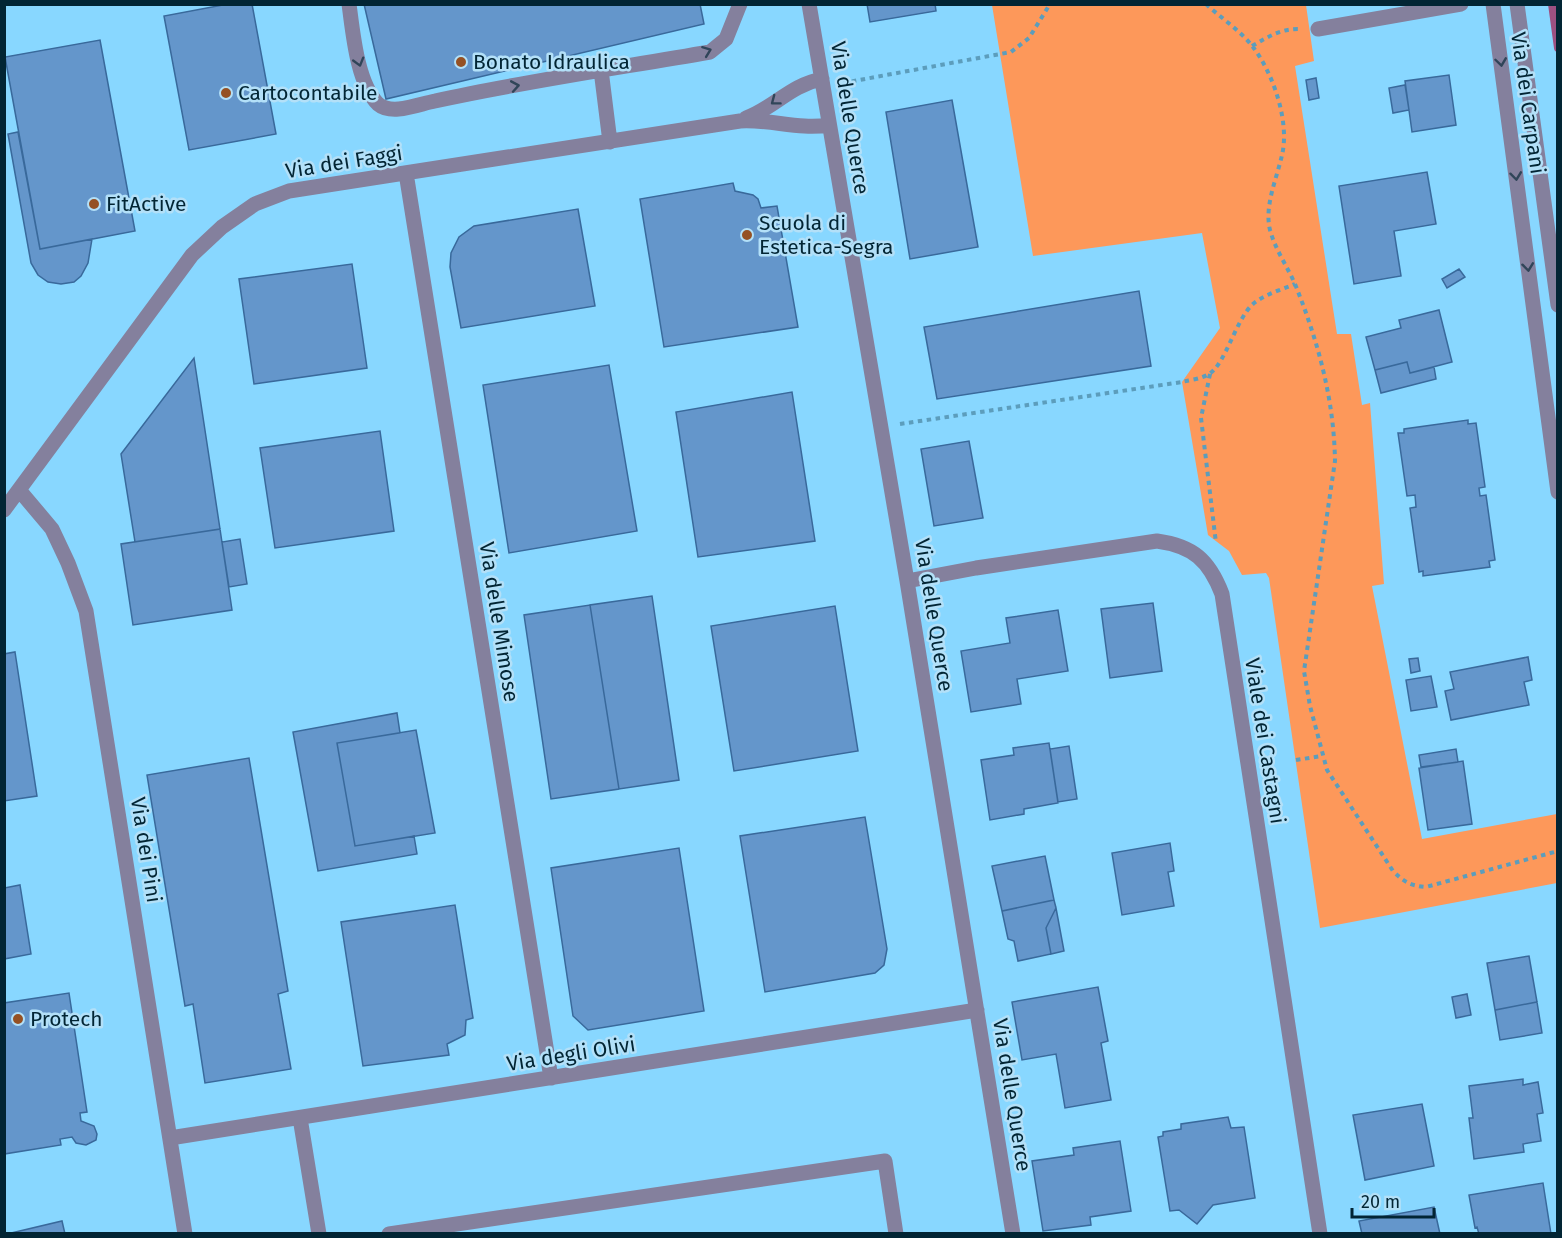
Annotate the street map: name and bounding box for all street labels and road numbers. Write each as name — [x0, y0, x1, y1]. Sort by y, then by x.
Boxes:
street label: Via dei Carpani — [1505, 30, 1551, 176]
street label: Via delle Querce — [825, 40, 875, 196]
street label: Via dei Faggi — [284, 140, 404, 184]
street label: Via delle Querce — [909, 537, 959, 693]
street label: Via delle Mimose — [474, 540, 524, 704]
street label: Viale dei Castagni — [1239, 656, 1291, 826]
street label: Via dei Pini — [125, 795, 167, 905]
street label: Via delle Querce — [987, 1017, 1037, 1173]
street label: Via degli Olivi — [505, 1031, 637, 1077]

